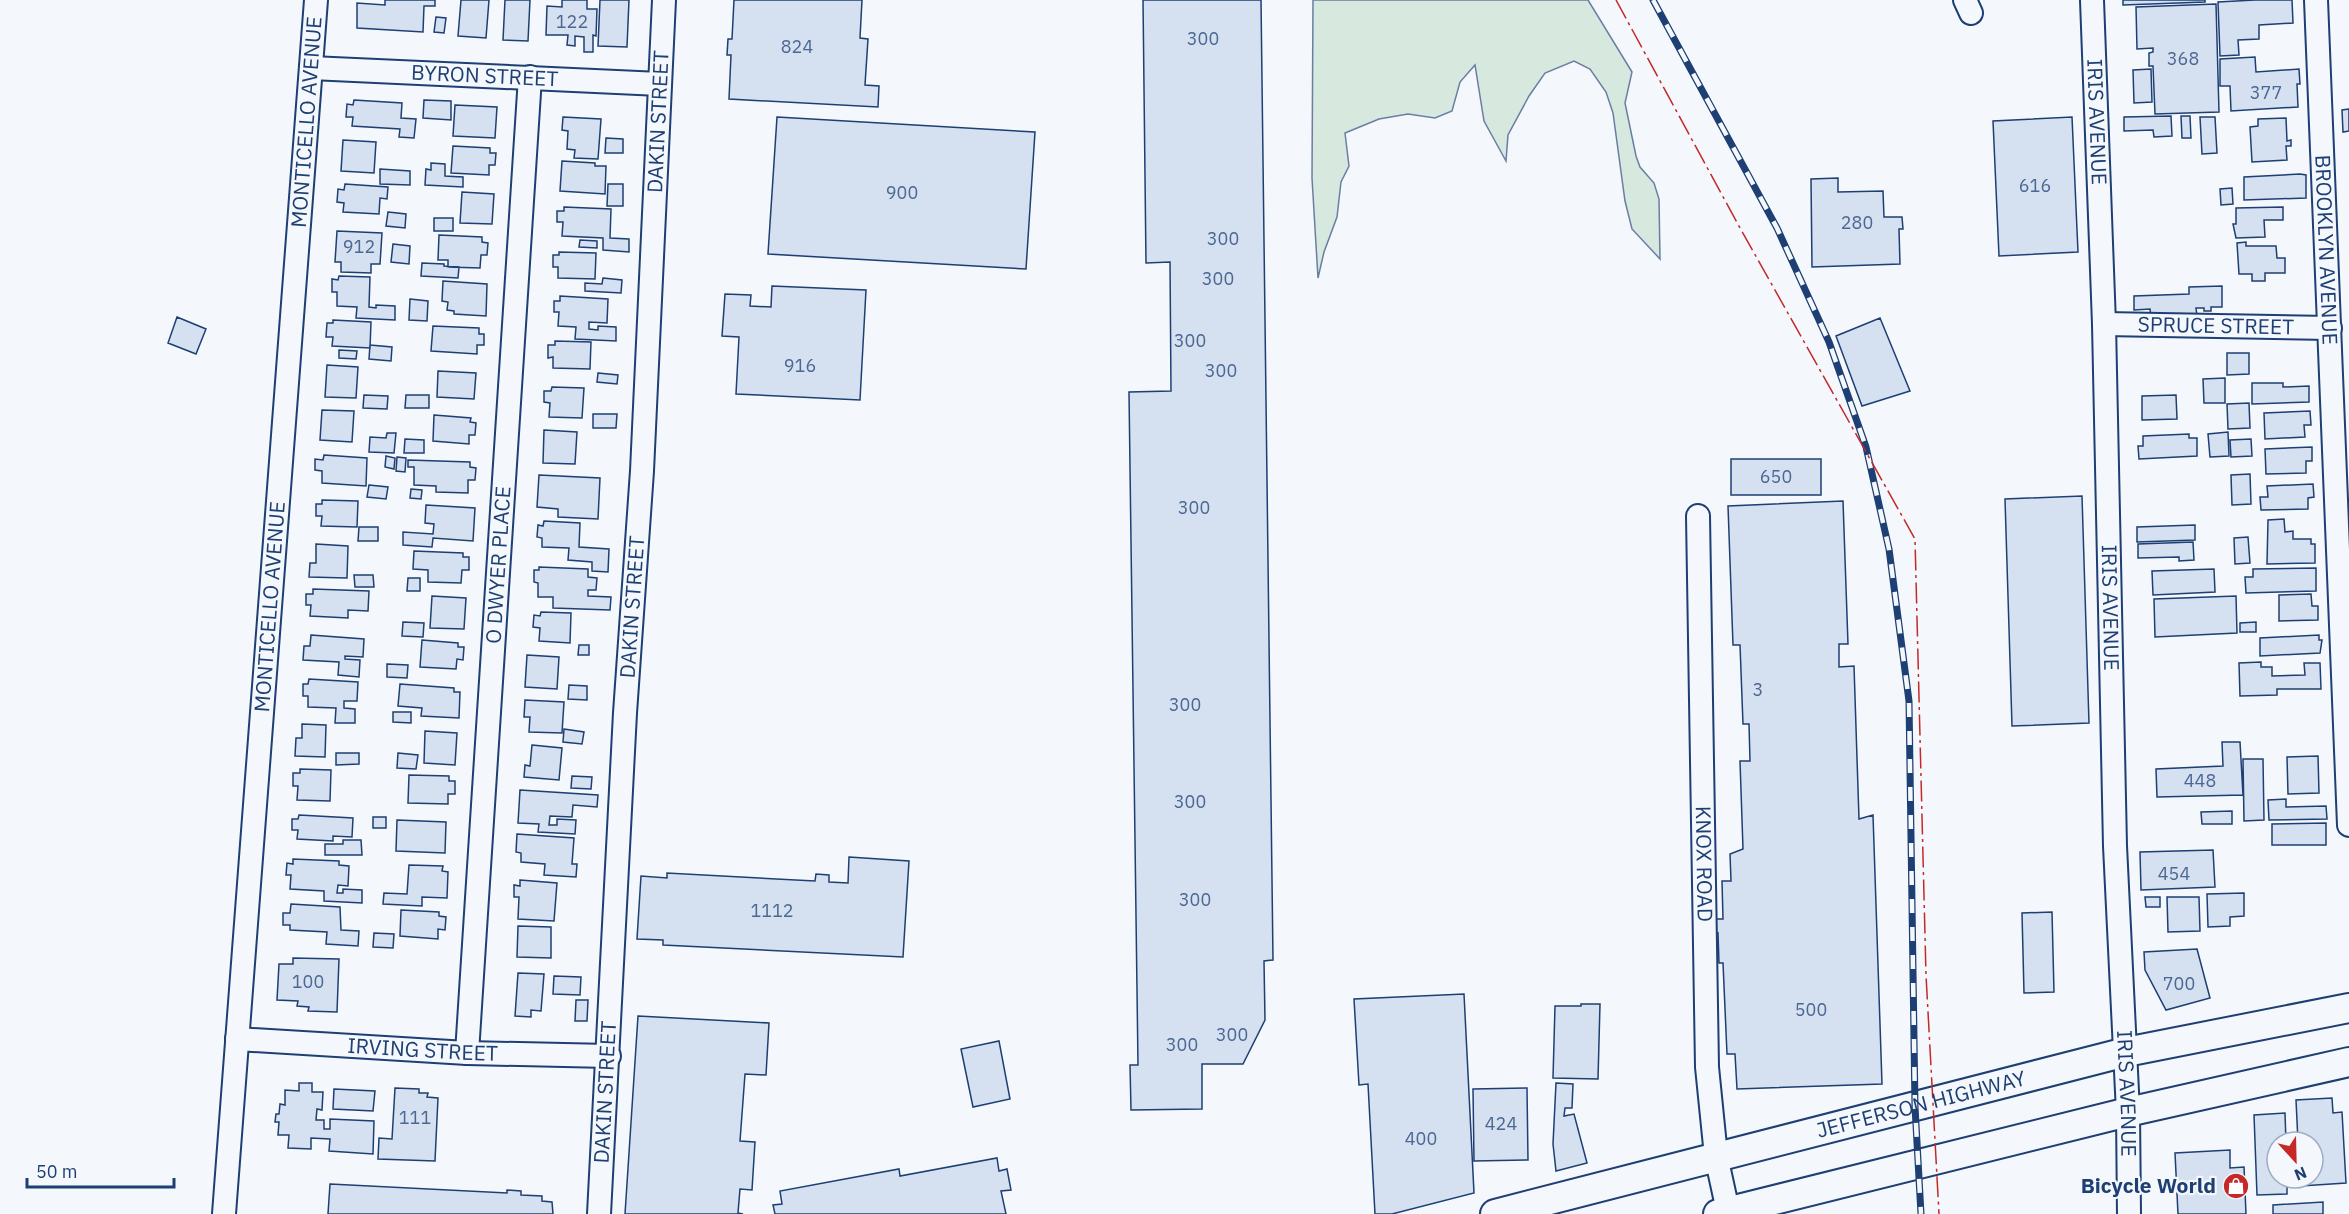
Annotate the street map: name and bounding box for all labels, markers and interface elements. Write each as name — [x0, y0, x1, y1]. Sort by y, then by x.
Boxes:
house number: 122 — [556, 10, 588, 33]
street label: MONTICELLO AVENUE — [284, 15, 328, 229]
house number: 300 — [1187, 27, 1219, 50]
house number: 824 — [781, 35, 813, 58]
house number: 368 — [2167, 47, 2199, 70]
street label: DAKIN STREET — [640, 50, 675, 194]
street label: BYRON STREET — [411, 58, 559, 92]
street label: IRIS AVENUE — [2081, 58, 2114, 186]
house number: 377 — [2250, 81, 2282, 104]
street label: BROOKLYN AVENUE — [2309, 154, 2345, 345]
house number: 616 — [2019, 174, 2051, 197]
house number: 900 — [886, 181, 918, 204]
house number: 280 — [1841, 211, 1873, 234]
house number: 300 — [1207, 227, 1239, 250]
house number: 912 — [343, 235, 375, 258]
house number: 300 — [1202, 267, 1234, 290]
street label: SPRUCE STREET — [2137, 310, 2295, 340]
house number: 300 — [1174, 329, 1206, 352]
house number: 916 — [784, 354, 816, 377]
house number: 300 — [1205, 359, 1237, 382]
house number: 650 — [1760, 465, 1792, 488]
street label: O DWYER PLACE — [478, 485, 517, 645]
house number: 300 — [1178, 496, 1210, 519]
street label: MONTICELLO AVENUE — [247, 500, 291, 713]
street label: DAKIN STREET — [612, 535, 650, 679]
street label: IRIS AVENUE — [2096, 544, 2126, 671]
house number: 3 — [1753, 678, 1763, 701]
house number: 300 — [1169, 693, 1201, 716]
house number: 448 — [2184, 769, 2216, 792]
house number: 300 — [1174, 790, 1206, 813]
street label: KNOX ROAD — [1690, 806, 1720, 922]
house number: 454 — [2158, 862, 2190, 885]
house number: 300 — [1179, 888, 1211, 911]
house number: 1112 — [750, 899, 794, 922]
house number: 100 — [292, 970, 324, 993]
house number: 700 — [2163, 972, 2195, 995]
house number: 500 — [1795, 998, 1827, 1021]
street label: DAKIN STREET — [587, 1020, 622, 1164]
house number: 300 — [1216, 1023, 1248, 1046]
street label: IRIS AVENUE — [2111, 1029, 2143, 1157]
street label: IRVING STREET — [347, 1031, 498, 1067]
house number: 300 — [1166, 1033, 1198, 1056]
street label: JEFFERSON HIGHWAY — [1813, 1063, 2029, 1144]
house number: 111 — [399, 1106, 431, 1129]
house number: 424 — [1485, 1112, 1517, 1135]
house number: 400 — [1405, 1127, 1437, 1150]
north arrow — [2265, 1130, 2325, 1190]
scale bar — [27, 1151, 174, 1189]
text: 50 m — [36, 1160, 78, 1183]
text: N — [2291, 1162, 2310, 1185]
place label: Bicycle World — [2081, 1171, 2216, 1199]
shop icon: Bicycle World — [2221, 1171, 2251, 1201]

